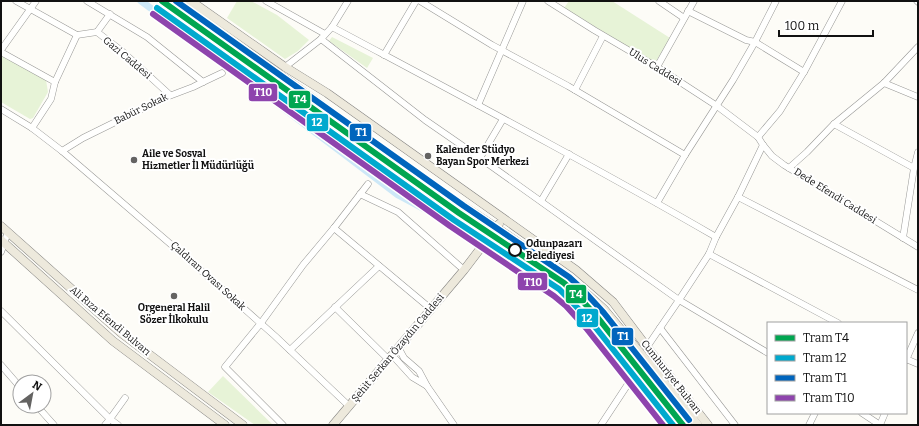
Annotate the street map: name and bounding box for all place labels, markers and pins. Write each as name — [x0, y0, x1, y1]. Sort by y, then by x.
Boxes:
place label: Kalender Stüdyo Bayan Spor Merkezi — [436, 144, 530, 168]
place label: Aile ve Sosyal Hizmetler İl Müdürlüğü — [142, 148, 255, 172]
marker: Kalender Stüdyo Bayan Spor Merkezi — [423, 151, 433, 161]
marker: Aile ve Sosyal Hizmetler İl Müdürlüğü — [129, 155, 139, 165]
place label: Odunpazarı Belediyesi — [526, 238, 583, 262]
marker: Odunpazarı Belediyesi — [508, 243, 522, 257]
marker: Orgeneral Halil Sözer İlkokulu — [169, 291, 179, 301]
place label: Orgeneral Halil Sözer İlkokulu — [138, 302, 210, 326]

